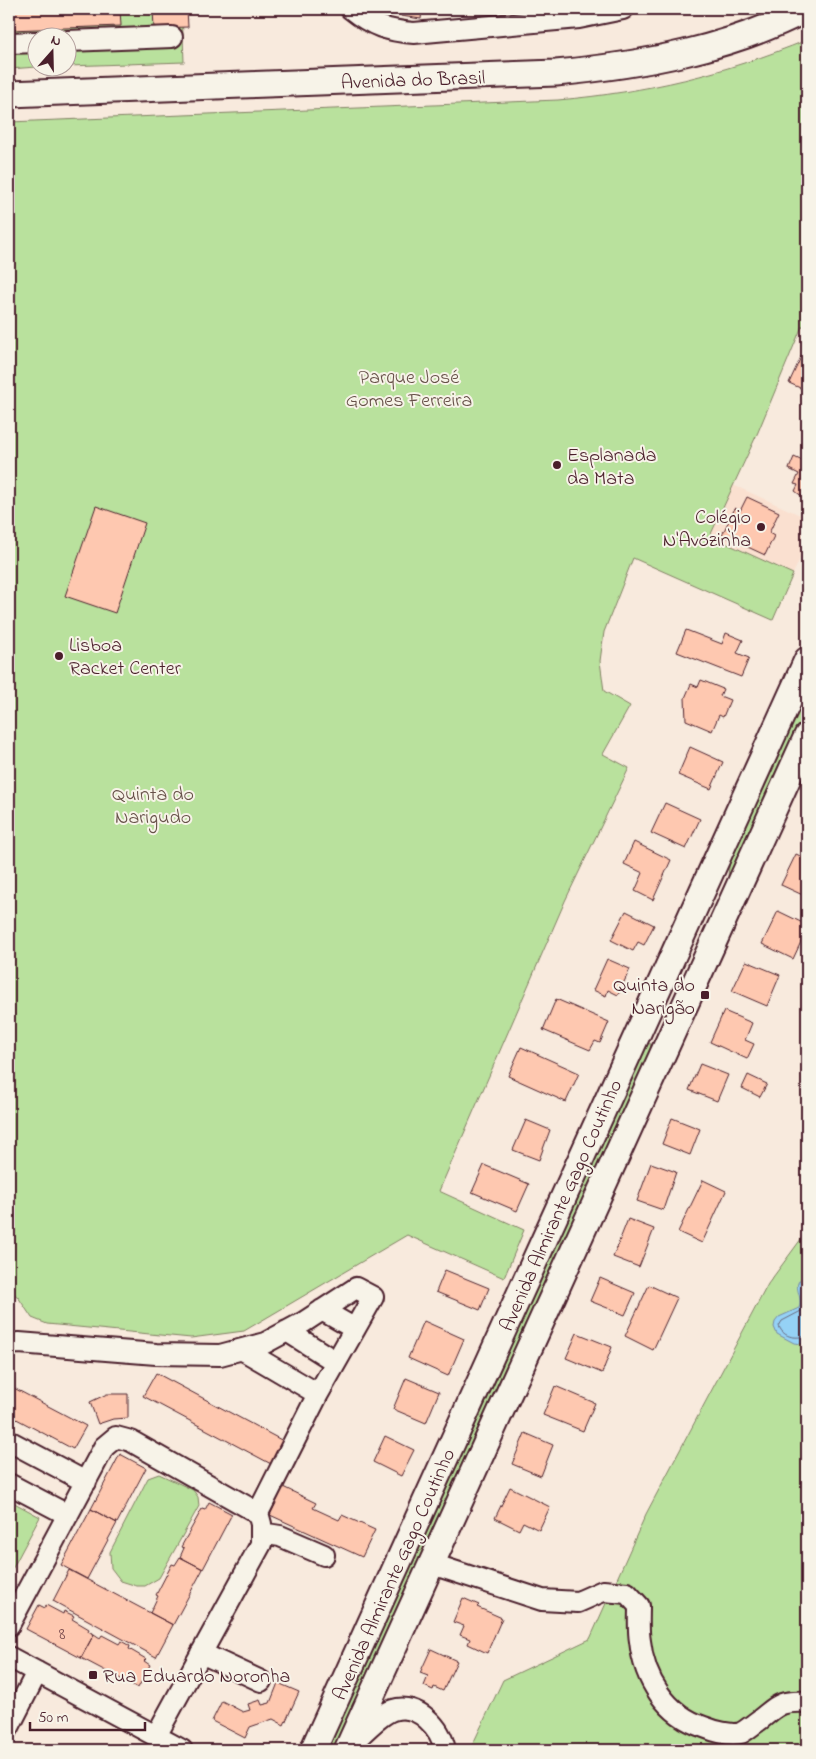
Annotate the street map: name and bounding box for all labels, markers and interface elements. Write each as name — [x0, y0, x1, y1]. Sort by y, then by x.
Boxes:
north arrow — [28, 28, 78, 78]
text: N — [48, 30, 64, 53]
street label: Avenida do Brasil — [340, 64, 486, 99]
park label: Parque José Gomes Ferreira — [346, 364, 472, 416]
place label: Esplanada da Mata — [567, 442, 656, 494]
marker: Esplanada da Mata — [551, 459, 563, 471]
place label: Colégio N'Avózinha — [663, 504, 751, 556]
marker: Colégio N'Avózinha — [755, 521, 767, 533]
place label: Lisboa Racket Center — [69, 632, 182, 684]
marker: Lisboa Racket Center — [53, 650, 65, 662]
park label: Quinta do Narigudo — [112, 781, 194, 834]
place label: Quinta do Narigão — [613, 972, 695, 1025]
marker: Quinta do Narigão — [699, 989, 711, 1001]
street label: Avenida Almirante Gago Coutinho — [494, 1075, 632, 1337]
street label: Avenida Almirante Gago Coutinho — [327, 1444, 465, 1706]
house number: 8 — [59, 1622, 66, 1648]
place label: Rua Eduardo Noronha — [103, 1663, 290, 1692]
marker: Rua Eduardo Noronha — [87, 1669, 99, 1681]
scale bar — [30, 1699, 145, 1731]
text: 50 m — [38, 1707, 69, 1729]

